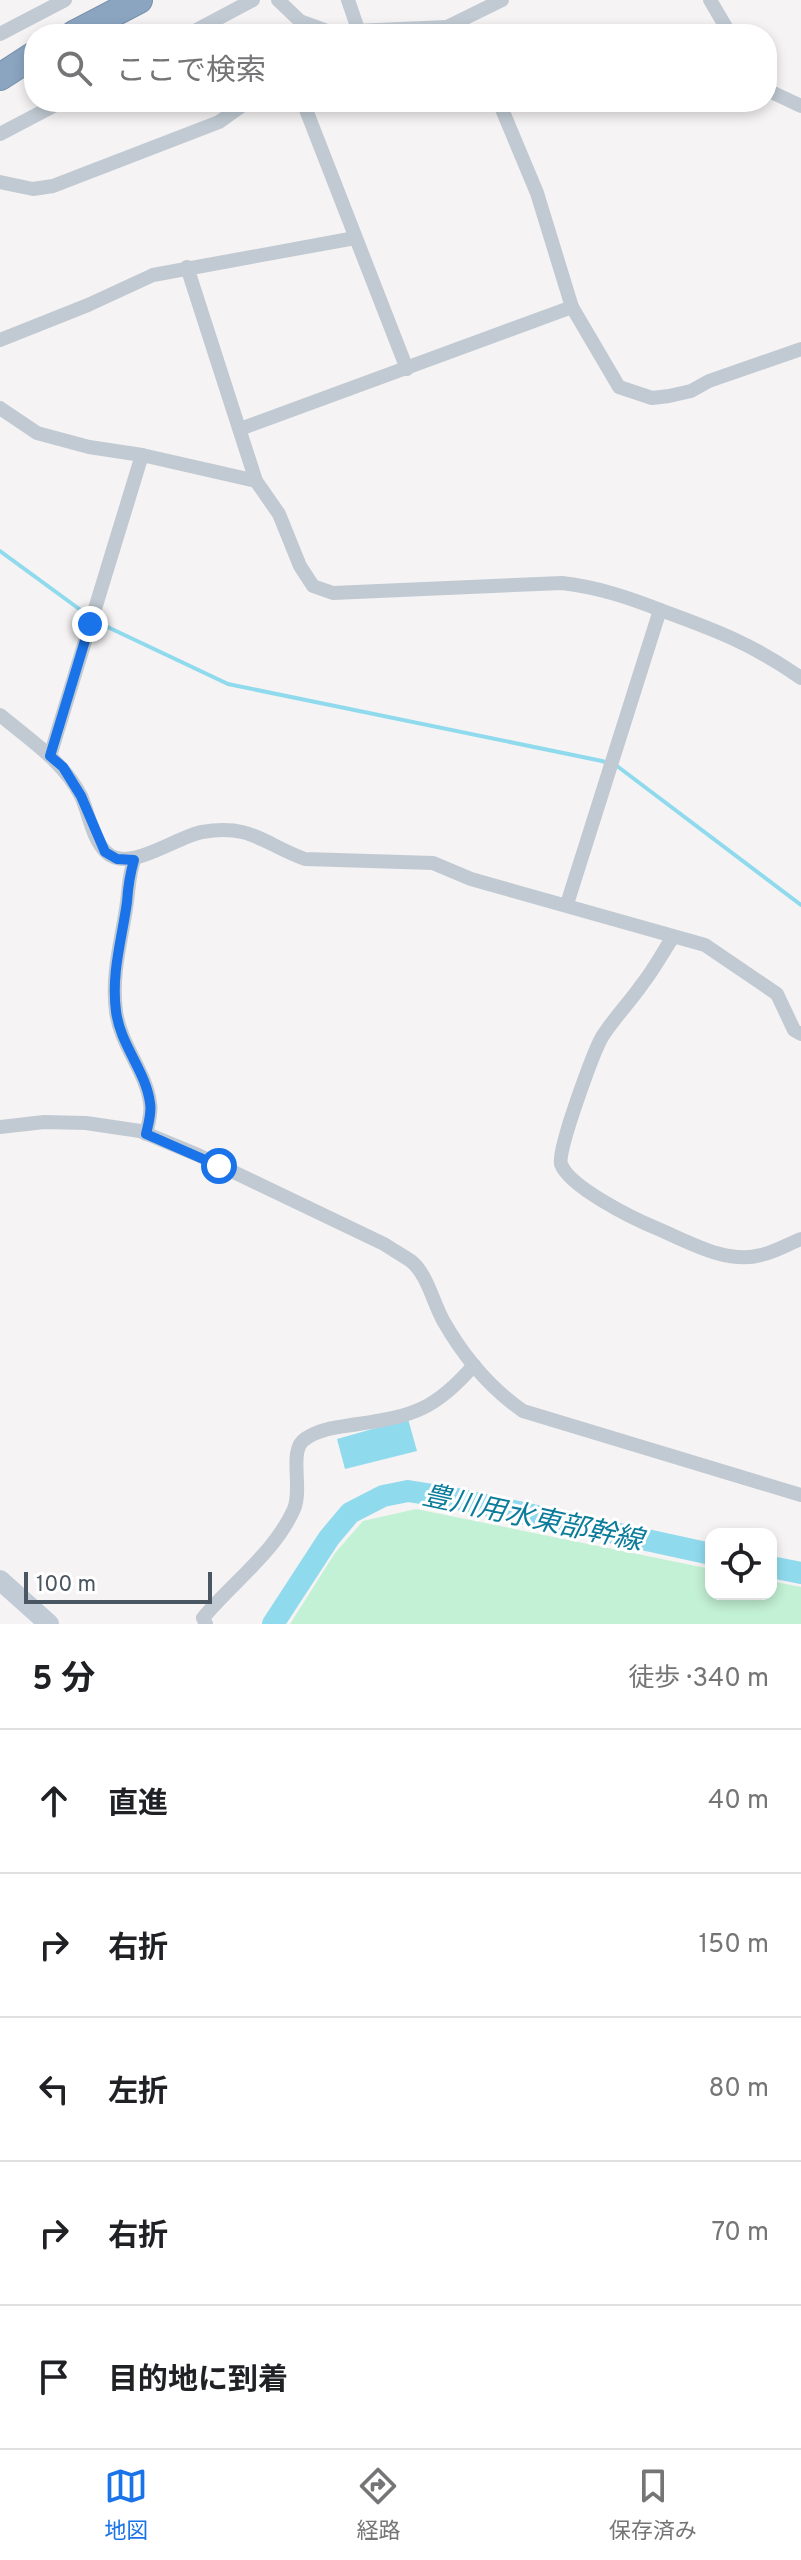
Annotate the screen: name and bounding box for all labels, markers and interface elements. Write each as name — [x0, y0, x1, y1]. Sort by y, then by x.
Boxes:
search box — [24, 24, 777, 112]
icon: search — [52, 46, 96, 90]
text: ここで検索 — [116, 54, 266, 91]
route end — [72, 606, 108, 642]
route start — [201, 1148, 237, 1184]
water label: 豊川用水東部幹線 — [419, 1479, 649, 1561]
map controls — [705, 1528, 777, 1600]
button: locate — [705, 1528, 777, 1600]
scale bar — [24, 1568, 212, 1604]
text: 100 m — [36, 1572, 96, 1599]
text: 5 分 — [32, 1659, 95, 1702]
text: 徒歩 · 340 m — [628, 1663, 769, 1696]
icon: ahead — [32, 1779, 76, 1823]
text: 40 m — [708, 1785, 769, 1818]
text: 直進 — [108, 1787, 168, 1824]
icon: right — [32, 1923, 76, 1967]
text: 150 m — [698, 1929, 769, 1962]
text: 右折 — [108, 1931, 168, 1968]
icon: left — [32, 2067, 76, 2111]
text: 80 m — [709, 2073, 769, 2106]
text: 左折 — [108, 2075, 168, 2112]
icon: right — [32, 2211, 76, 2255]
text: 70 m — [711, 2217, 769, 2250]
text: 右折 — [108, 2219, 168, 2256]
icon: arrive — [32, 2355, 76, 2399]
text: 目的地に到着 — [108, 2363, 288, 2400]
tab: 地図 — [104, 2464, 148, 2546]
tab: 経路 — [356, 2464, 401, 2546]
tab: 保存済み — [609, 2464, 697, 2546]

